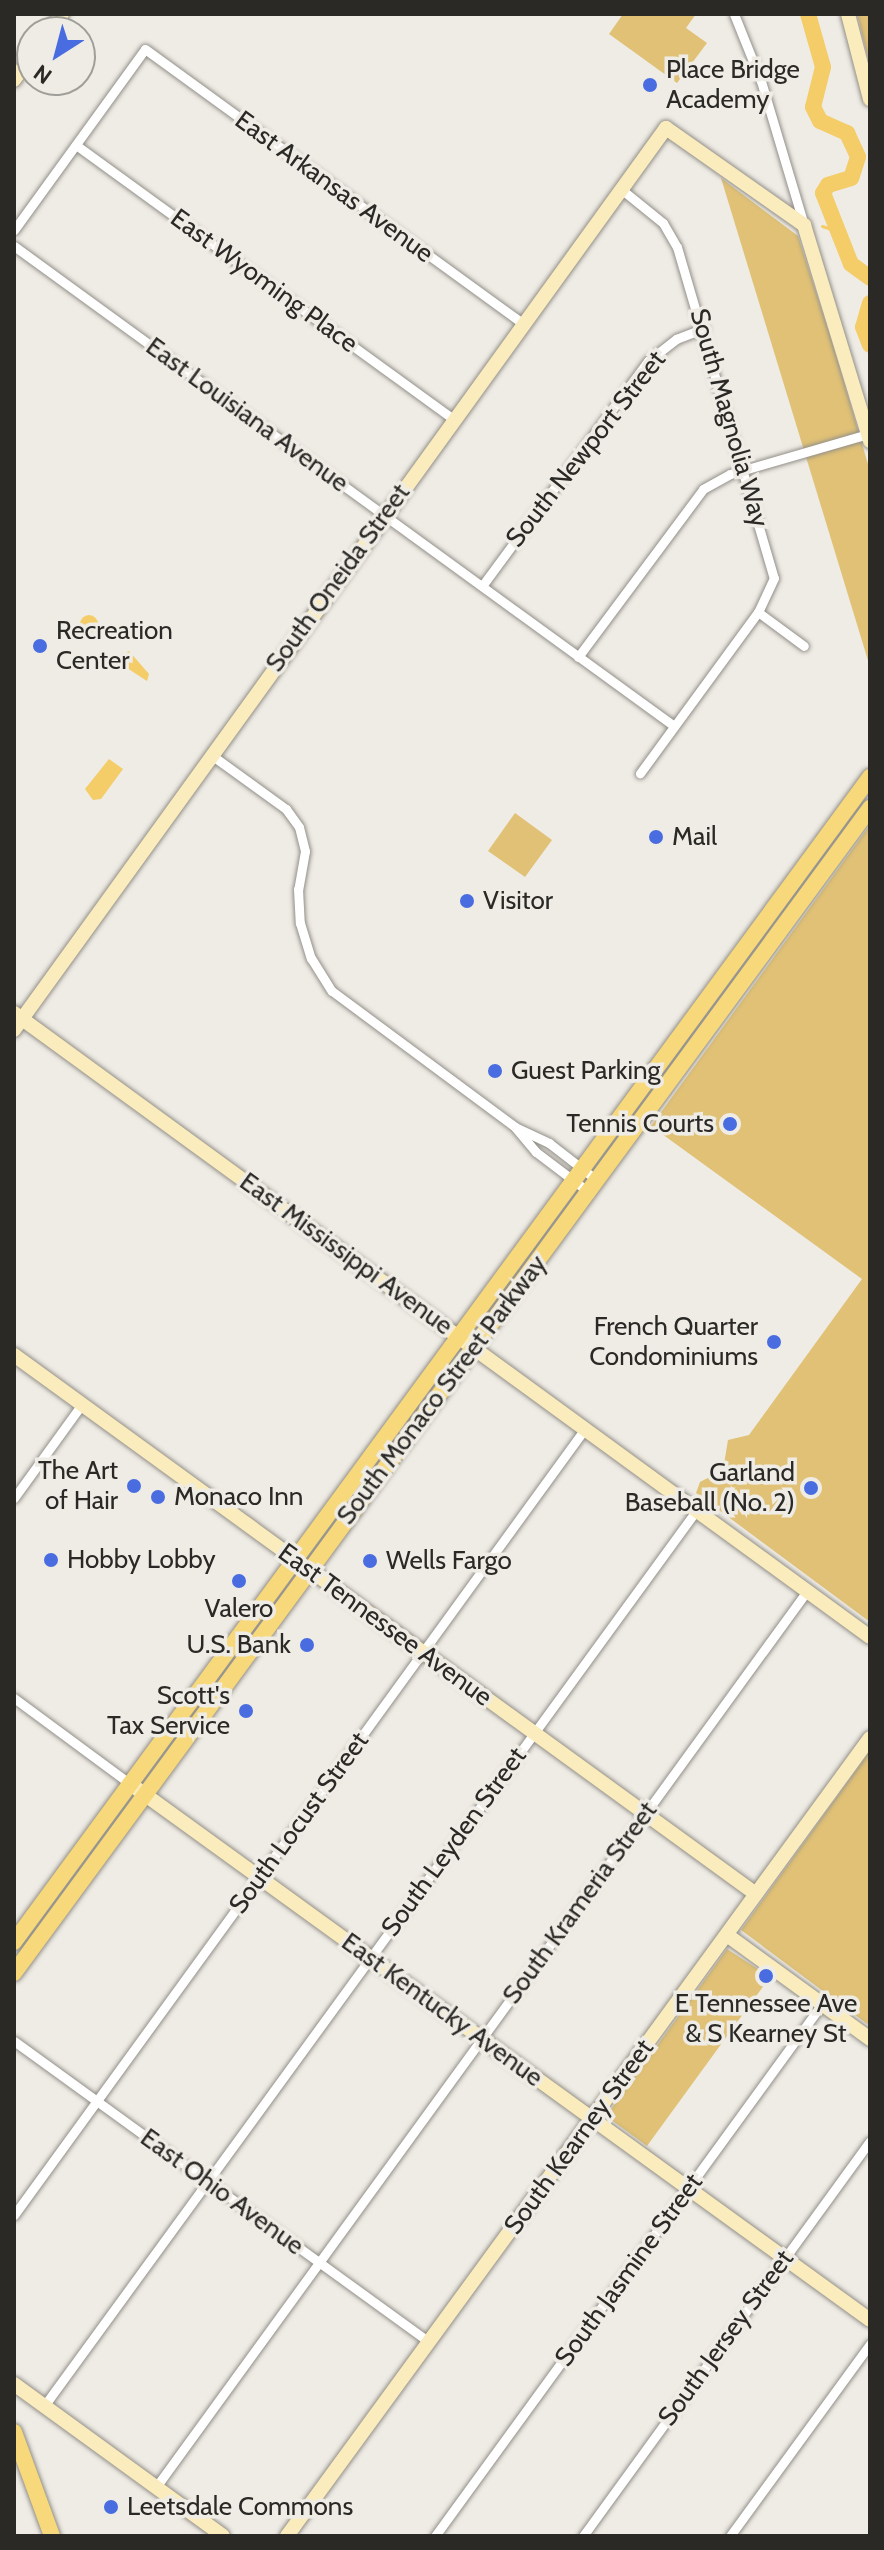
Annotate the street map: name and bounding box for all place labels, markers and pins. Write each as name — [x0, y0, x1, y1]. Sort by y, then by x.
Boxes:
place label: Place Bridge Academy — [666, 54, 800, 116]
marker: Place Bridge Academy — [641, 76, 659, 94]
place label: Recreation Center — [56, 615, 173, 676]
marker: Recreation Center — [31, 637, 49, 655]
place label: Mail — [672, 821, 717, 853]
marker: Mail — [647, 828, 665, 846]
place label: Visitor — [483, 885, 553, 917]
marker: Visitor — [458, 892, 476, 910]
place label: Guest Parking — [511, 1055, 660, 1087]
marker: Guest Parking — [486, 1062, 504, 1080]
place label: Tennis Courts — [566, 1108, 714, 1140]
marker: Tennis Courts — [721, 1115, 739, 1133]
place label: French Quarter Condominiums — [589, 1311, 758, 1372]
marker: French Quarter Condominiums — [765, 1333, 783, 1351]
place label: The Art of Hair — [38, 1455, 118, 1516]
place label: Garland Baseball (No. 2) — [625, 1457, 795, 1518]
marker: The Art of Hair — [125, 1477, 143, 1495]
marker: Garland Baseball (No. 2) — [802, 1479, 820, 1497]
place label: Monaco Inn — [174, 1481, 303, 1513]
marker: Monaco Inn — [149, 1488, 167, 1506]
place label: Hobby Lobby — [67, 1544, 216, 1576]
place label: Wells Fargo — [386, 1545, 512, 1577]
marker: Hobby Lobby — [42, 1551, 60, 1569]
marker: Wells Fargo — [361, 1552, 379, 1570]
marker: Valero — [230, 1572, 248, 1590]
place label: Valero — [205, 1593, 273, 1625]
place label: U.S. Bank — [186, 1629, 291, 1661]
marker: U.S. Bank — [298, 1636, 316, 1654]
place label: Scott's Tax Service — [107, 1680, 230, 1742]
marker: Scott's Tax Service — [237, 1702, 255, 1720]
marker: E Tennessee Ave & S Kearney St — [757, 1967, 775, 1985]
place label: E Tennessee Ave & S Kearney St — [675, 1988, 857, 2050]
place label: Leetsdale Commons — [127, 2491, 353, 2523]
marker: Leetsdale Commons — [102, 2498, 120, 2516]

